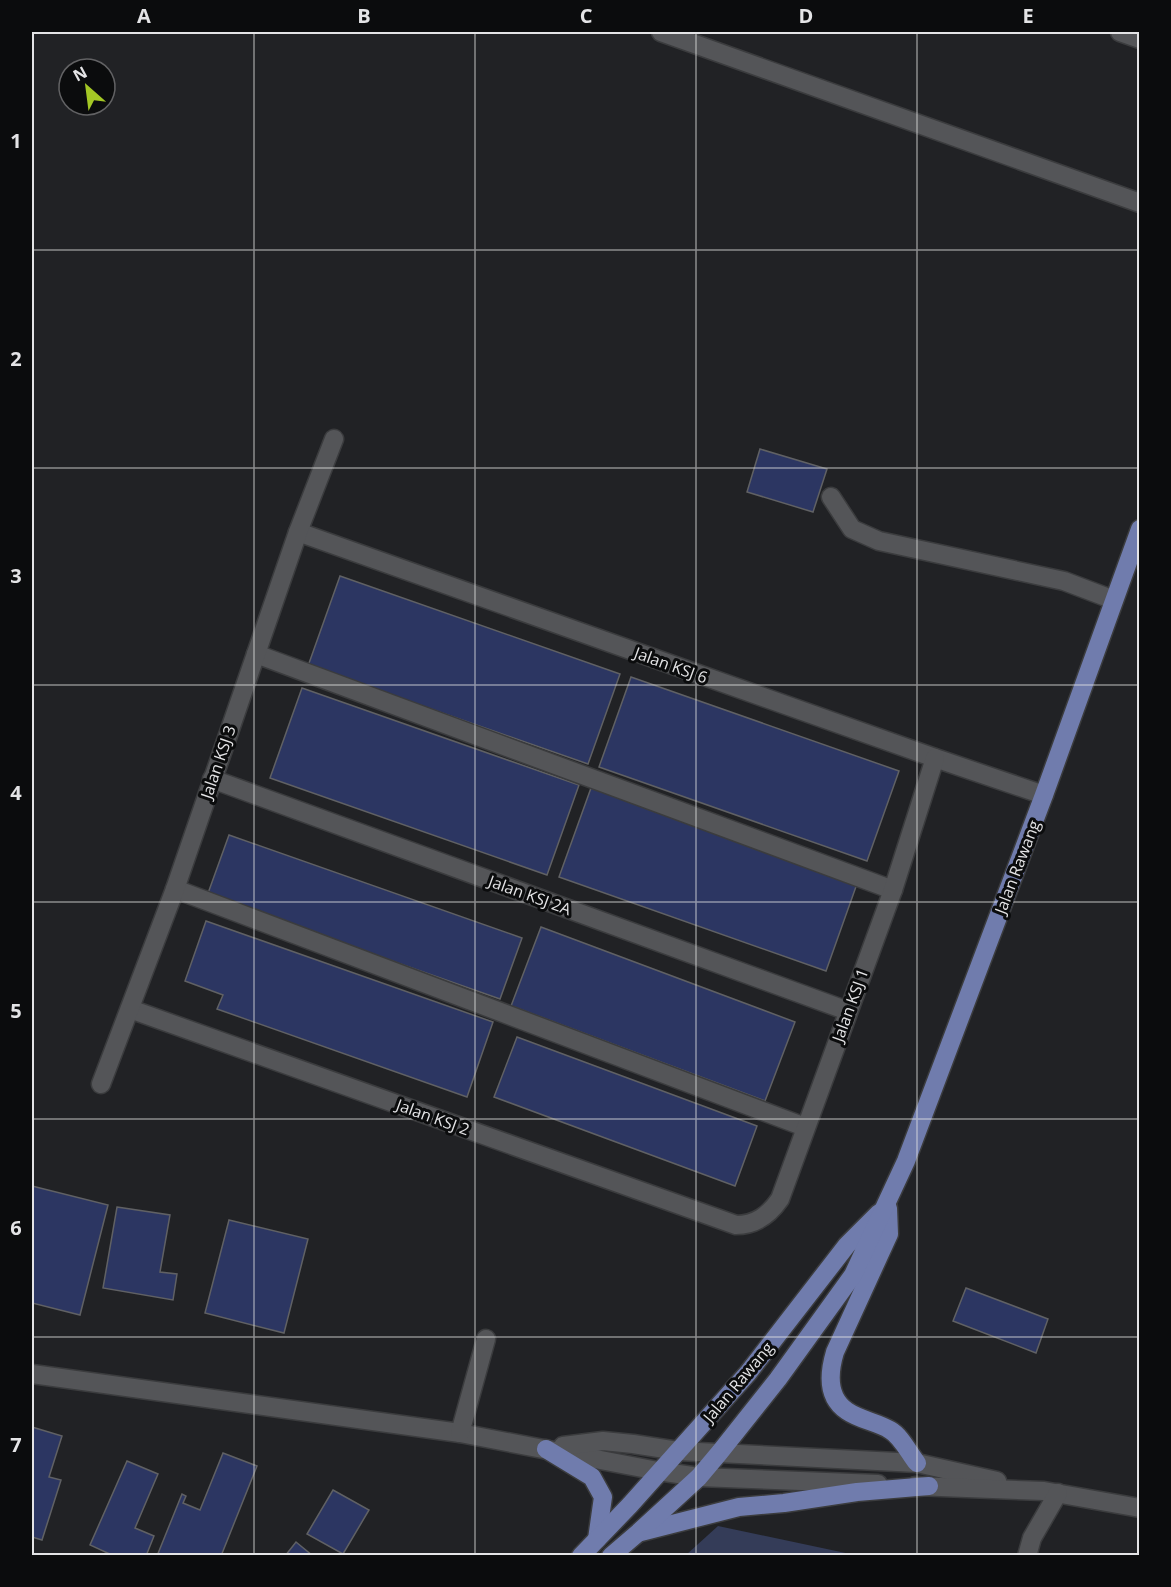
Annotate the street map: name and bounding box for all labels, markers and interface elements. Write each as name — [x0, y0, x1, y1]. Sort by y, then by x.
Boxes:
text: A — [137, 2, 151, 29]
text: B — [357, 2, 371, 29]
text: C — [580, 2, 593, 29]
text: D — [799, 2, 813, 29]
text: E — [1022, 2, 1034, 29]
north arrow — [57, 57, 117, 117]
text: N — [69, 61, 91, 87]
text: 1 — [10, 127, 22, 154]
text: 2 — [10, 345, 22, 372]
text: 3 — [10, 562, 22, 589]
street label: Jalan KSJ 6 — [630, 641, 711, 688]
street label: Jalan KSJ 3 — [195, 722, 241, 804]
text: 4 — [10, 779, 22, 806]
street label: Jalan Rawang — [988, 817, 1045, 919]
street label: Jalan KSJ 2A — [484, 869, 575, 920]
street label: Jalan KSJ 1 — [826, 965, 873, 1046]
text: 5 — [10, 997, 22, 1024]
street label: Jalan KSJ 2 — [392, 1093, 473, 1140]
text: 6 — [10, 1214, 22, 1241]
street label: Jalan Rawang — [697, 1337, 778, 1428]
text: 7 — [10, 1431, 22, 1458]

